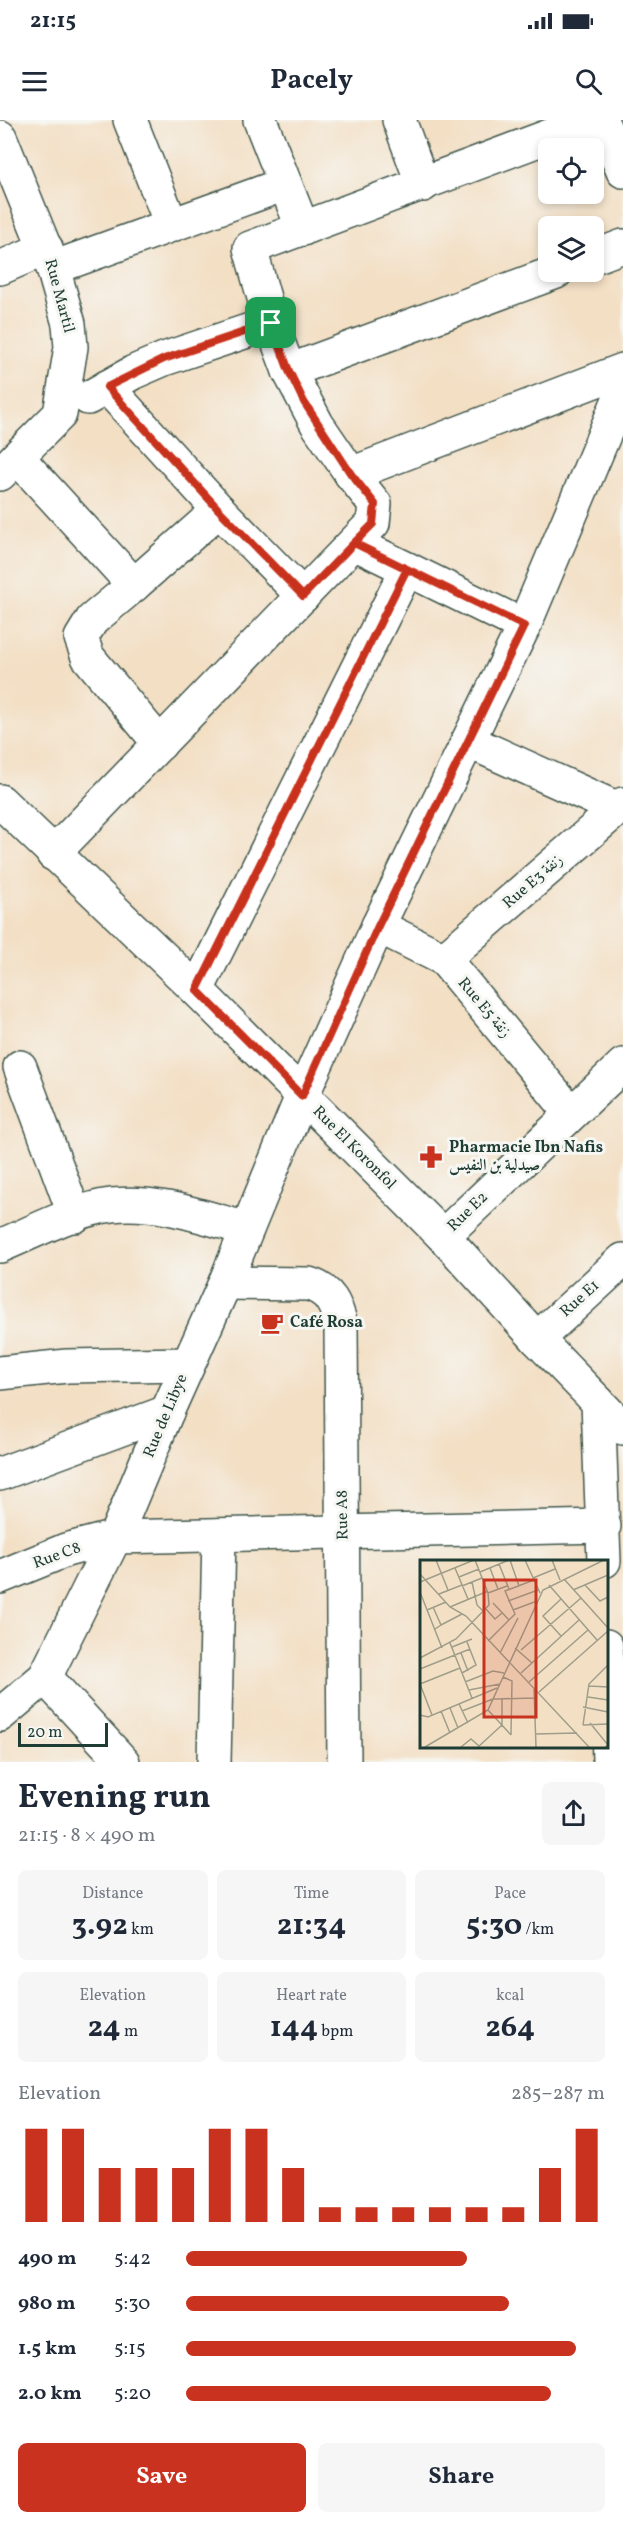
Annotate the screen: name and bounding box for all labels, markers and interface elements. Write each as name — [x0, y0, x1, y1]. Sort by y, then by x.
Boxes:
text: 21:15 — [30, 6, 76, 37]
text: Pacely — [270, 62, 353, 100]
icon: menu — [18, 65, 51, 98]
icon: search — [572, 65, 605, 98]
map controls — [538, 138, 604, 282]
button: locate — [538, 138, 604, 204]
button: layers — [538, 216, 604, 282]
street label: Rue Martil — [39, 257, 79, 336]
pin — [245, 297, 296, 348]
icon: arrive — [254, 306, 287, 339]
street label: Rue E3 زنقة — [498, 850, 568, 914]
street label: Rue E5 زنقة — [452, 973, 516, 1043]
street label: Rue El Koronfol — [307, 1101, 401, 1195]
place label: Pharmacie Ibn Nafis صيدلية بن النفيس — [449, 1137, 603, 1177]
pharmacy icon: Pharmacie Ibn Nafis صيدلية بن النفيس — [418, 1144, 444, 1170]
street label: Rue E2 — [443, 1187, 493, 1237]
street label: Rue E1 — [555, 1275, 605, 1323]
cafe icon: Café Rosa — [259, 1310, 285, 1336]
place label: Café Rosa — [290, 1312, 363, 1334]
street label: Rue de Libye — [138, 1371, 194, 1461]
street label: Rue A8 — [332, 1490, 354, 1540]
street label: Rue C8 — [30, 1537, 84, 1575]
inset map — [420, 1560, 608, 1747]
scale bar — [18, 1720, 108, 1748]
text: 20 m — [27, 1722, 62, 1744]
text: Evening run — [18, 1776, 211, 1822]
button: share — [542, 1782, 605, 1845]
text: 21:15 · 8 × 490 m — [18, 1822, 156, 1850]
text: Distance — [82, 1883, 143, 1905]
text: Time — [294, 1883, 329, 1905]
text: Pace — [494, 1883, 526, 1905]
text: 3.92 — [72, 1905, 128, 1947]
text: 21:34 — [277, 1905, 346, 1947]
text: 5:30 — [466, 1905, 522, 1947]
text: km — [128, 1919, 154, 1941]
text: /km — [522, 1919, 554, 1941]
text: Elevation — [80, 1985, 146, 2007]
text: Heart rate — [276, 1985, 347, 2007]
text: kcal — [496, 1985, 524, 2007]
text: 24 — [87, 2007, 121, 2049]
text: 144 — [270, 2007, 318, 2049]
text: 264 — [485, 2007, 535, 2049]
text: m — [121, 2021, 138, 2043]
text: bpm — [318, 2021, 353, 2043]
text: Elevation — [18, 2080, 101, 2108]
text: 285–287 m — [511, 2080, 605, 2108]
text: 490 m — [18, 2245, 77, 2273]
text: 5:42 — [114, 2245, 151, 2273]
text: 980 m — [18, 2290, 76, 2318]
text: 5:30 — [114, 2290, 150, 2318]
text: 1.5 km — [18, 2335, 77, 2363]
text: 5:15 — [114, 2335, 146, 2363]
text: 2.0 km — [18, 2380, 82, 2408]
text: 5:20 — [114, 2380, 151, 2408]
button: Save — [18, 2443, 306, 2512]
button: Share — [318, 2443, 605, 2512]

